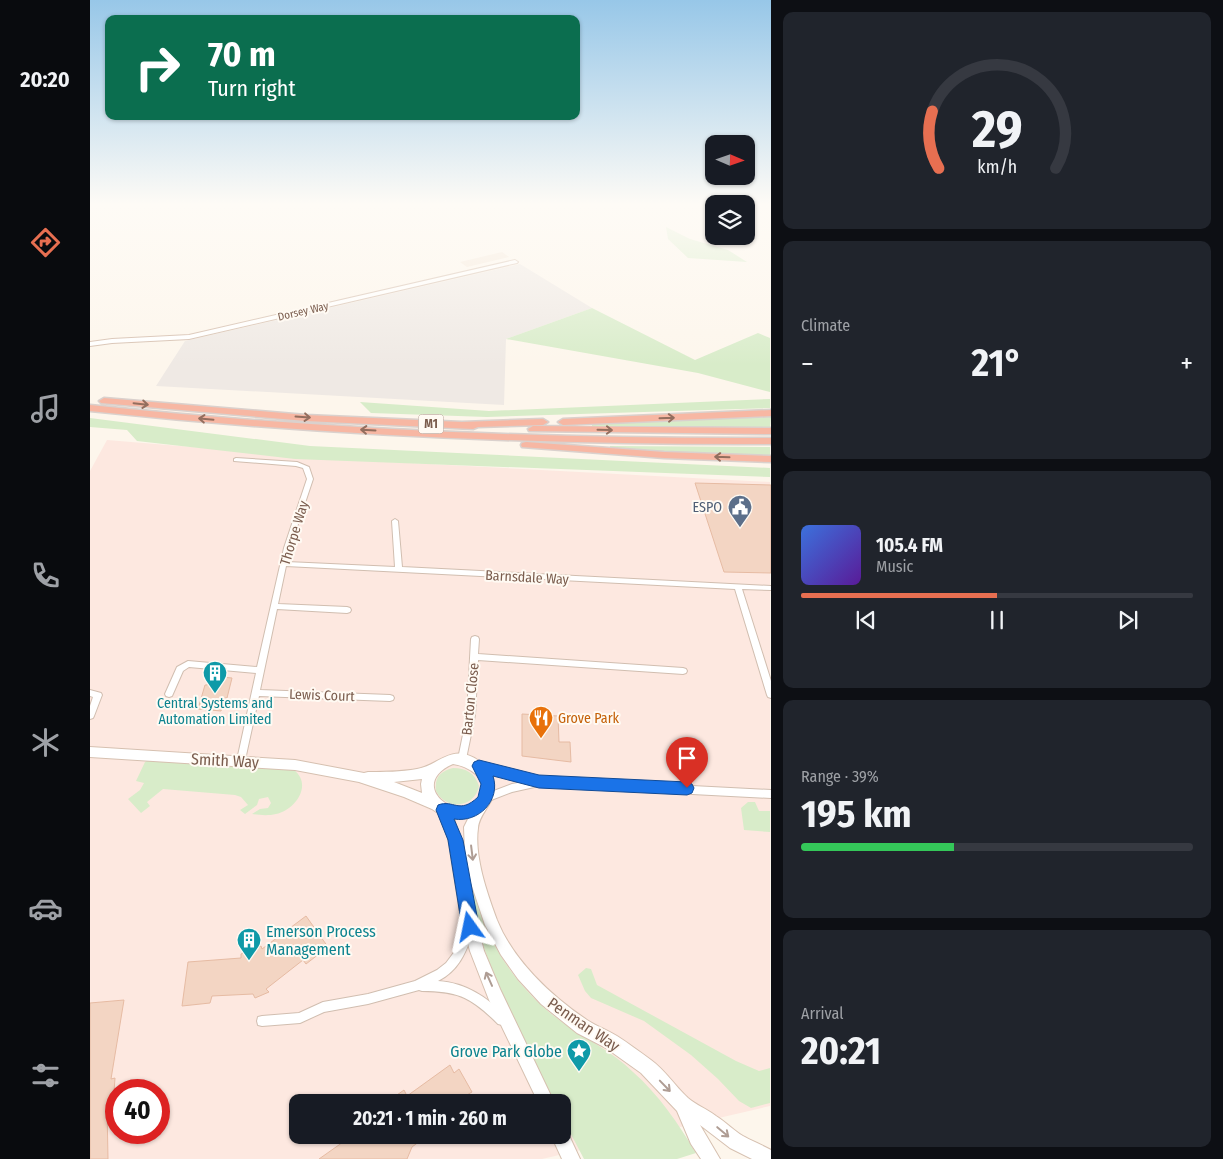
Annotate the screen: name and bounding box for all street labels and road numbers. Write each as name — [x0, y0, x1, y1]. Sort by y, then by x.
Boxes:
street label: Dorsey Way — [277, 299, 330, 324]
road number: M1 — [418, 414, 444, 434]
street label: Thorpe Way — [277, 498, 313, 568]
street label: Barnsdale Way — [485, 567, 570, 588]
street label: Barton Close — [458, 662, 483, 736]
street label: Lewis Court — [289, 686, 356, 705]
street label: Smith Way — [191, 749, 260, 772]
street label: Penman Way — [544, 993, 624, 1056]

